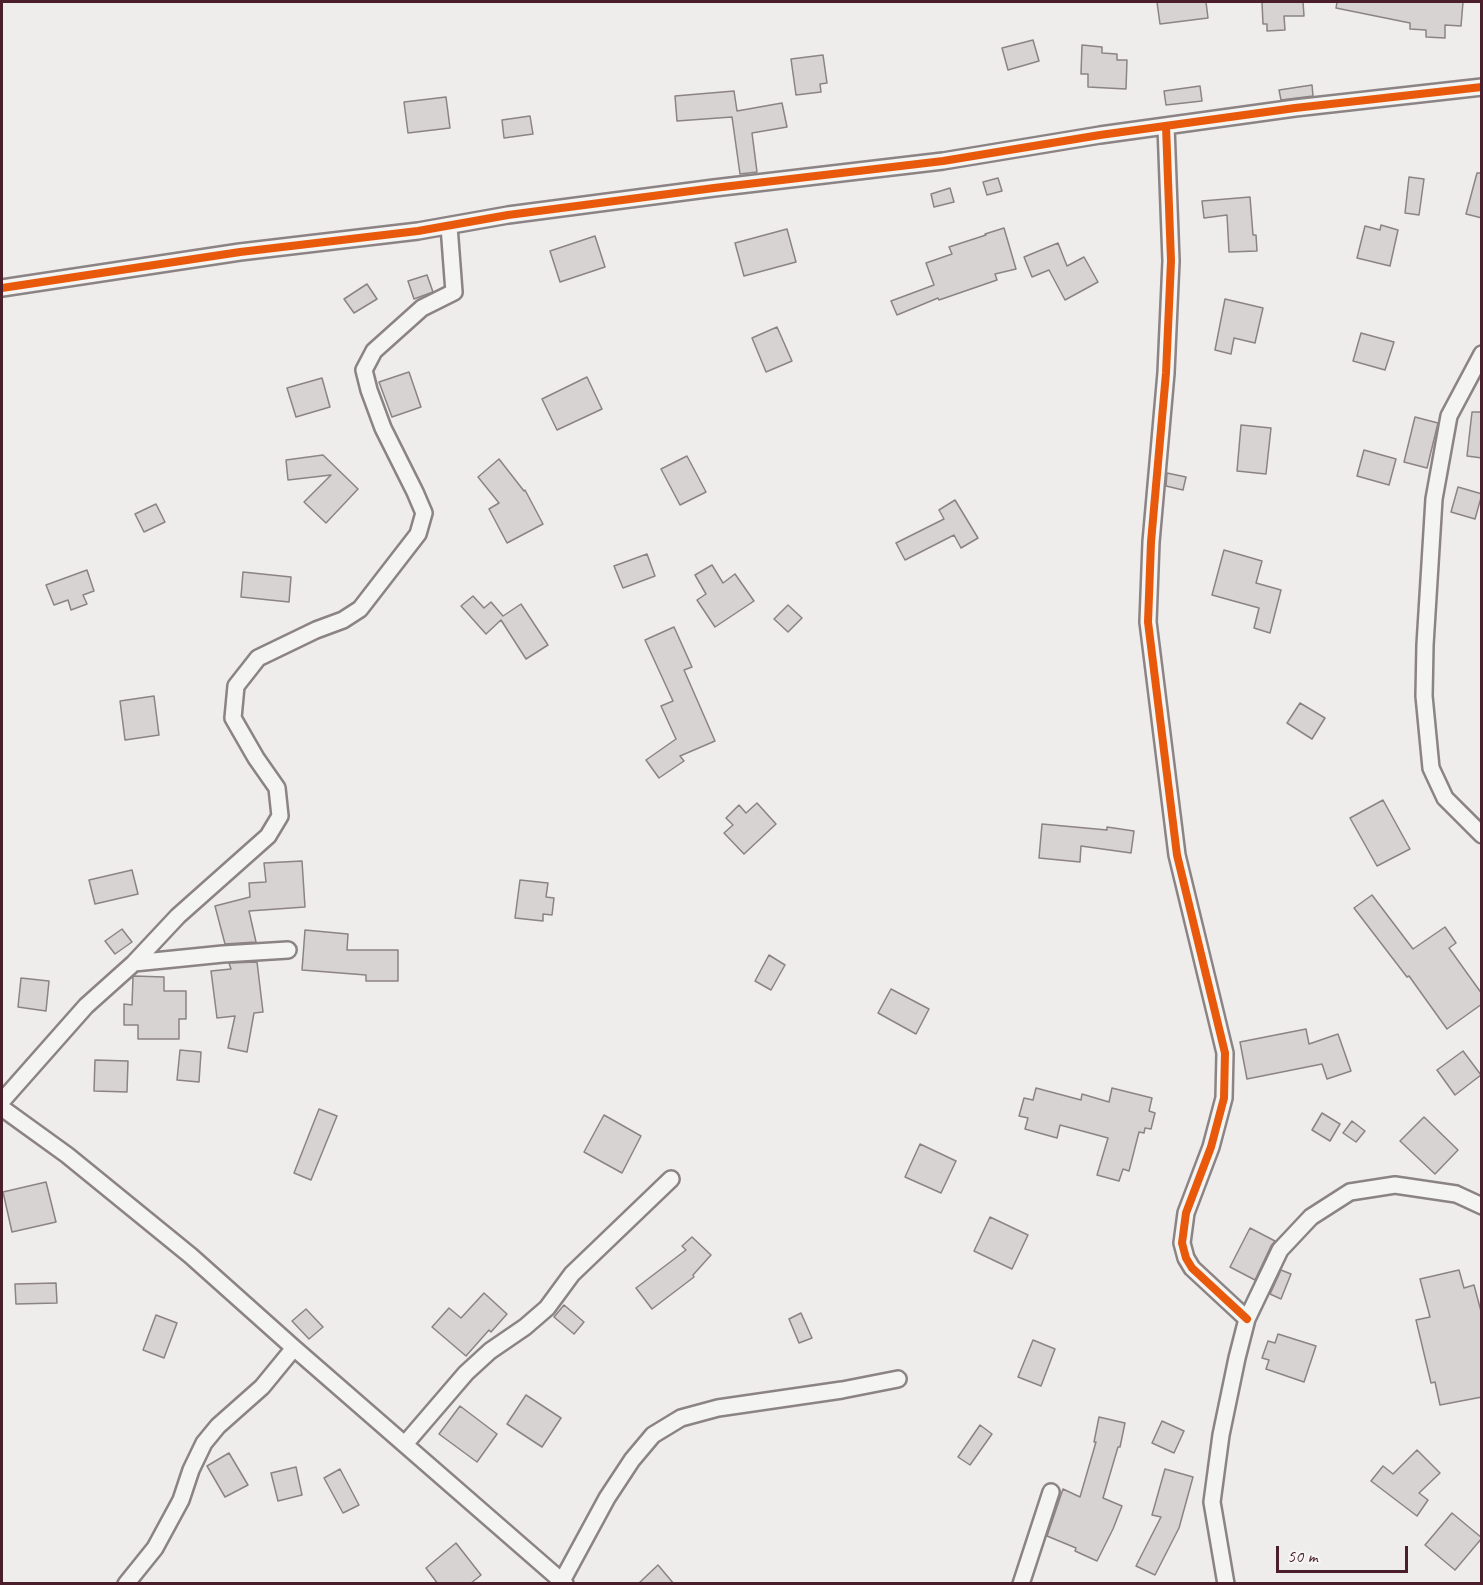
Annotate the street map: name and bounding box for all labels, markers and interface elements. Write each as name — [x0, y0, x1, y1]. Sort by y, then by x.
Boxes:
scale bar — [1279, 1534, 1411, 1572]
text: 50 m — [1287, 1545, 1318, 1567]

